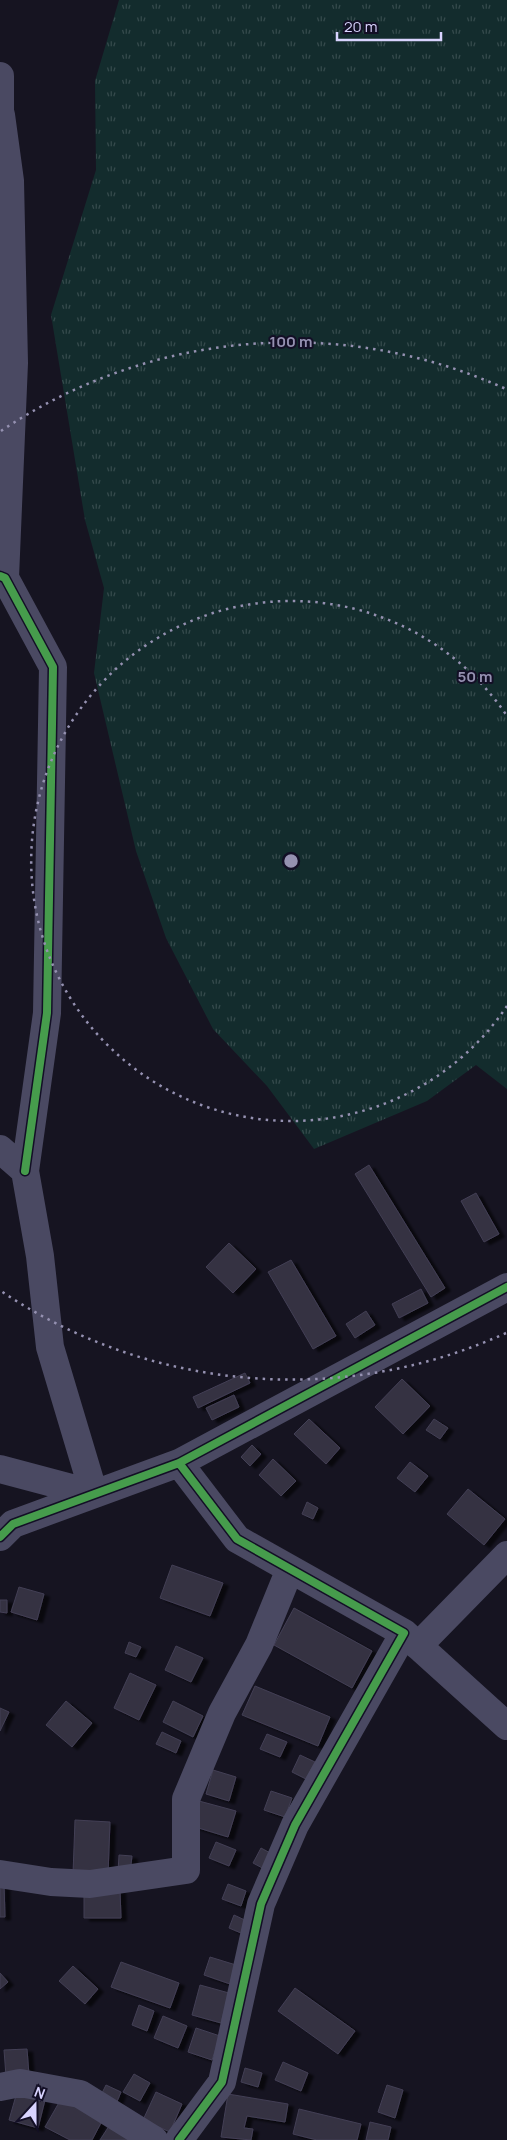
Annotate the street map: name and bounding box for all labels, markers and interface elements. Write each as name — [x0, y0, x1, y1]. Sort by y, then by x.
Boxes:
scale bar — [337, 10, 441, 42]
text: 20 m — [344, 16, 377, 37]
text: 100 m — [270, 331, 312, 352]
text: 50 m — [457, 666, 493, 687]
centre of rings — [282, 852, 300, 870]
north arrow — [10, 2080, 60, 2130]
text: N — [32, 2082, 48, 2103]

